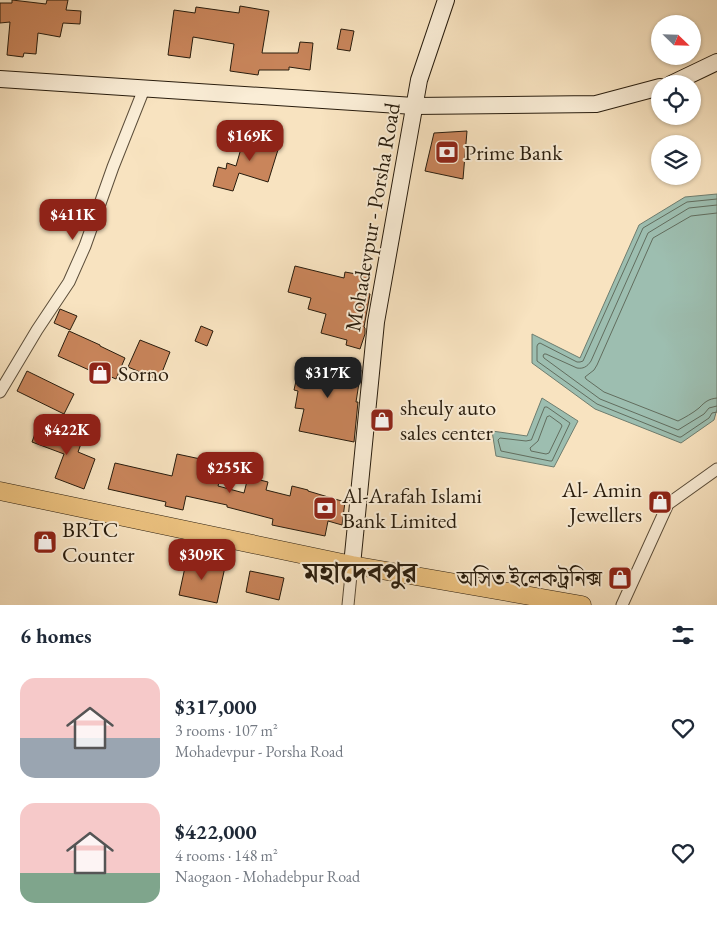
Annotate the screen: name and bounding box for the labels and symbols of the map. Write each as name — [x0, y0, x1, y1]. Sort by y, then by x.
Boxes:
north arrow — [651, 15, 701, 65]
street label: Mohadevpur - Porsha Road — [338, 100, 407, 334]
pin: $169K — [215, 120, 285, 162]
place label: Prime Bank — [464, 138, 563, 167]
bank icon: Prime Bank — [434, 139, 460, 165]
pin: $411K — [38, 198, 108, 241]
pin: $317K — [293, 356, 363, 399]
place label: Sorno — [118, 359, 169, 388]
shop icon: Sorno — [87, 360, 113, 386]
place label: sheuly auto sales center — [400, 393, 496, 447]
shop icon: sheuly auto sales center — [369, 407, 395, 433]
pin: $422K — [32, 414, 102, 456]
pin: $255K — [195, 452, 265, 494]
place label: Al- Amin Jewellers — [561, 475, 642, 529]
place label: Al-Arafah Islami Bank Limited — [341, 481, 482, 535]
shop icon: Al- Amin Jewellers — [647, 489, 673, 515]
bank icon: Al-Arafah Islami Bank Limited — [312, 495, 338, 521]
place label: BRTC Counter — [62, 515, 135, 569]
shop icon: BRTC Counter — [32, 529, 58, 555]
pin: $309K — [167, 538, 237, 581]
district label: মহাদেবপুর — [302, 554, 419, 590]
place label: অসিত ইলেকট্রনিক্স — [456, 564, 603, 593]
shop icon: অসিত ইলেকট্রনিক্স — [607, 565, 633, 591]

